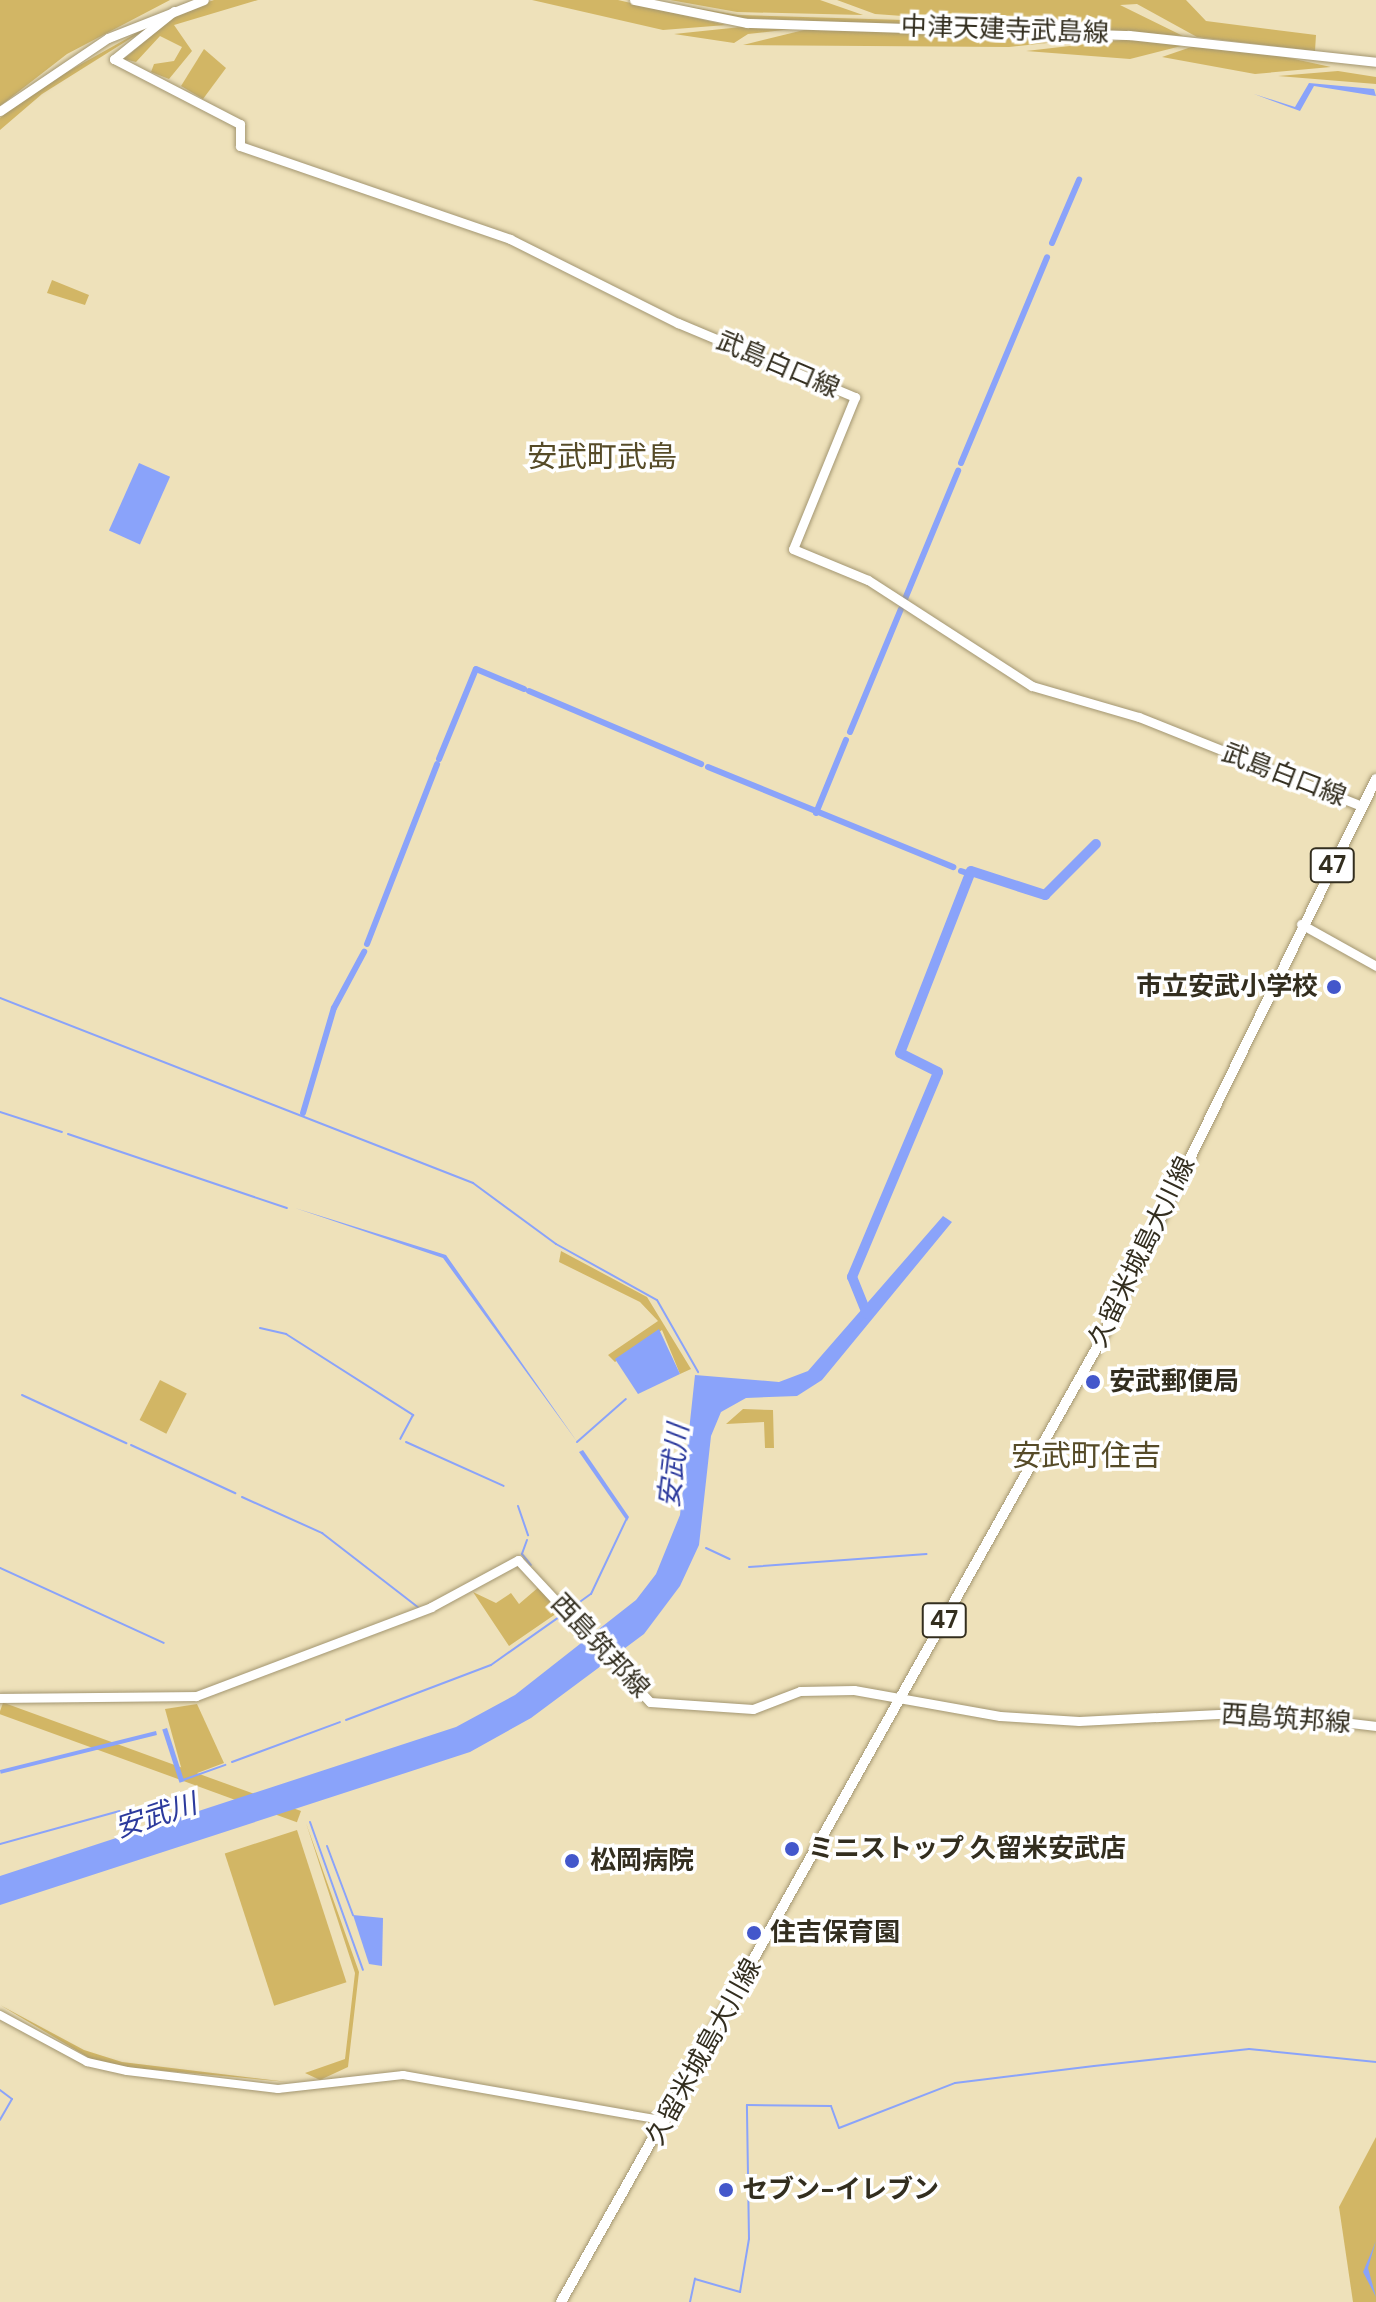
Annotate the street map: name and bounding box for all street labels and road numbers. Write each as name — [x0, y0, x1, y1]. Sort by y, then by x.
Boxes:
street label: 中津天建寺武島線 — [901, 11, 1109, 49]
street label: 武島白口線 — [712, 325, 844, 405]
street label: 武島白口線 — [1218, 737, 1350, 813]
road number: 47 — [1308, 845, 1356, 885]
street label: 久留米城島大川線 — [1082, 1152, 1202, 1352]
street label: 西島筑邦線 — [544, 1588, 656, 1704]
road number: 47 — [920, 1600, 968, 1640]
street label: 西島筑邦線 — [1220, 1699, 1352, 1739]
street label: 久留米城島大川線 — [640, 1953, 768, 2151]

